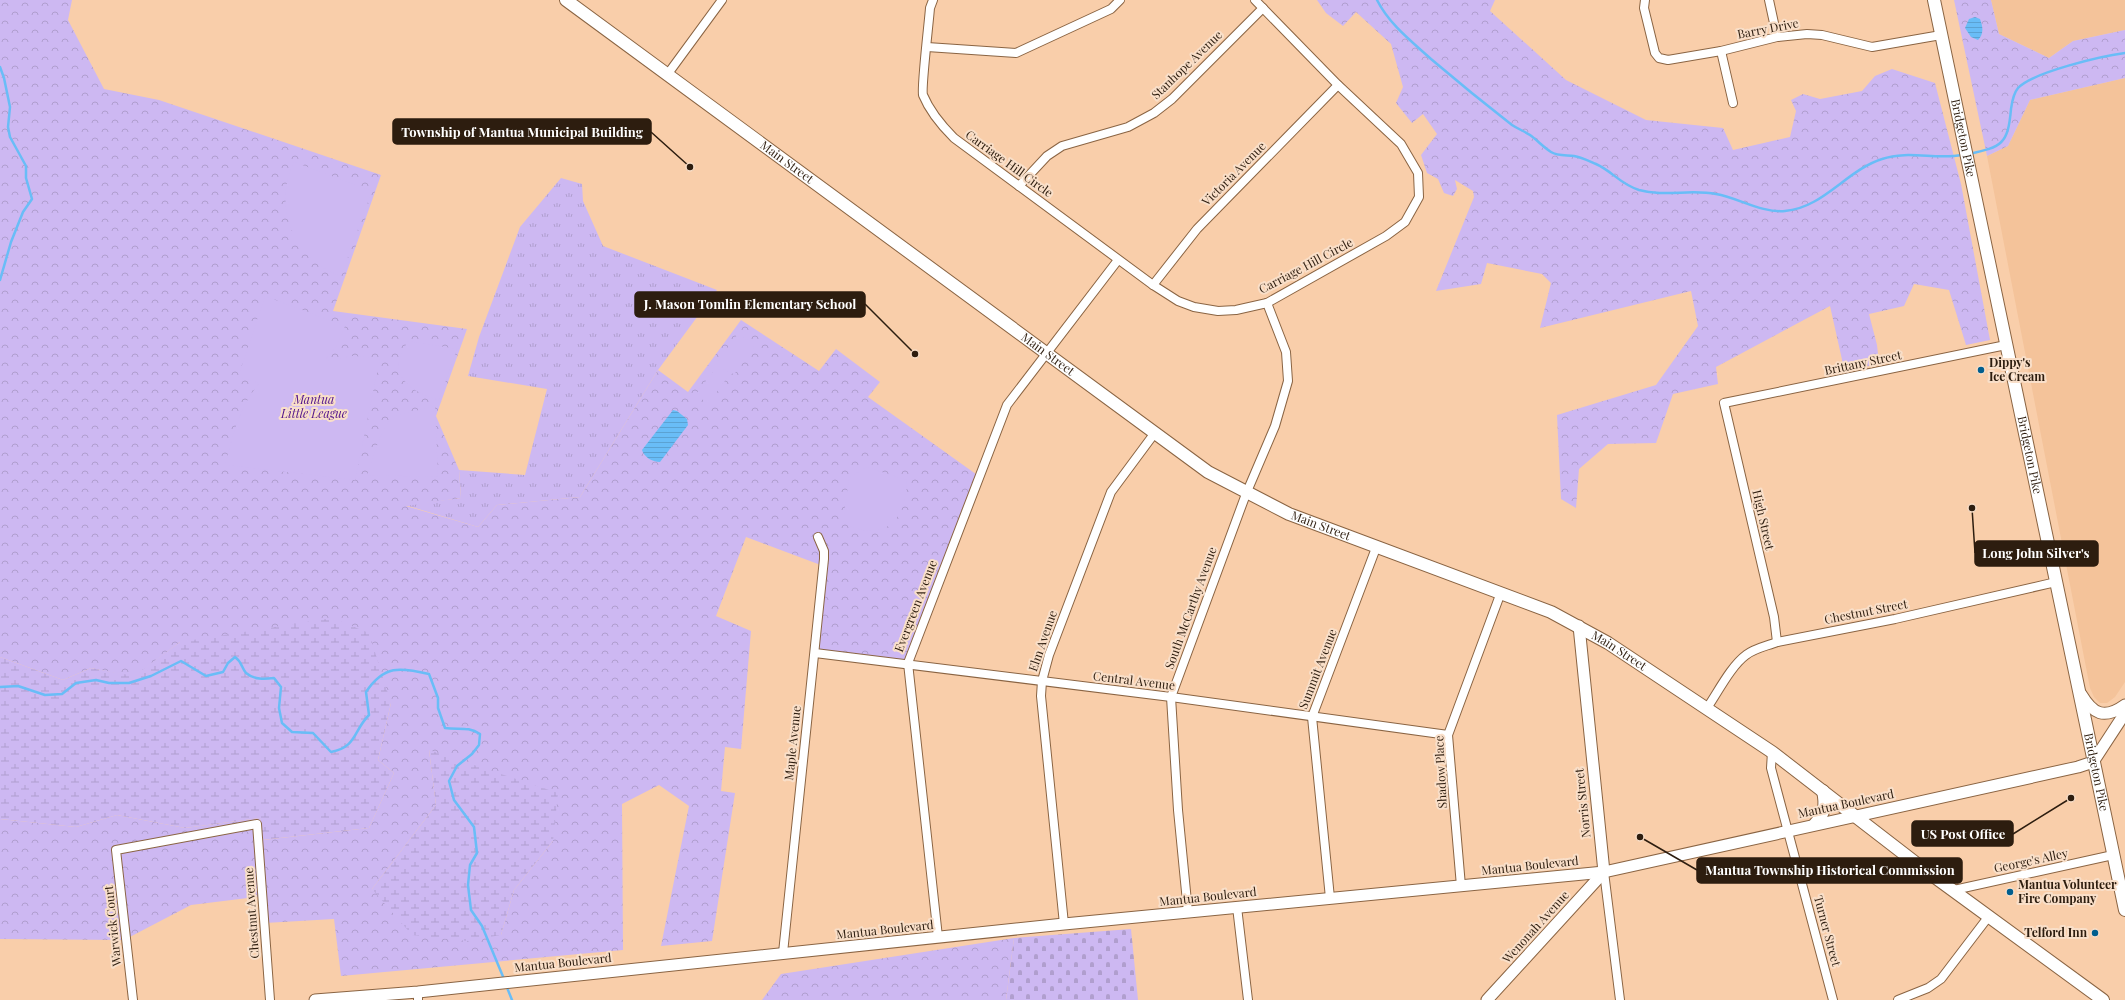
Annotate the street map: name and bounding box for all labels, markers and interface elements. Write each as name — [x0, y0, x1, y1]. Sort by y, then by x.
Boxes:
street label: Barry Drive — [1736, 14, 1800, 42]
street label: Stanhope Avenue — [1147, 26, 1225, 102]
street label: Bridgeton Pike — [1948, 97, 1980, 178]
callout: Township of Mantua Municipal Building — [393, 119, 651, 144]
text: Township of Mantua Municipal Building — [401, 123, 644, 140]
street label: Carriage Hill Circle — [963, 126, 1056, 200]
street label: Main Street — [757, 137, 818, 187]
street label: Victoria Avenue — [1197, 138, 1269, 209]
street label: Carriage Hill Circle — [1256, 234, 1355, 297]
callout: J. Mason Tomlin Elementary School — [635, 292, 865, 317]
text: J. Mason Tomlin Elementary School — [643, 295, 856, 312]
street label: Main Street — [1019, 329, 1079, 379]
street label: Brittany Street — [1823, 346, 1903, 378]
place label: Dippy's Ice Cream — [1989, 354, 2045, 384]
marker: Dippy's Ice Cream — [1976, 365, 1986, 375]
park label: Mantua Little League — [280, 391, 347, 421]
street label: Bridgeton Pike — [2015, 414, 2046, 495]
street label: High Street — [1749, 488, 1779, 552]
street label: Main Street — [1289, 507, 1354, 544]
callout: Long John Silver's — [1975, 541, 2098, 566]
street label: South McCarthy Avenue — [1160, 544, 1220, 671]
text: Long John Silver's — [1982, 544, 2090, 561]
street label: Evergreen Avenue — [890, 557, 940, 654]
street label: Chestnut Street — [1823, 595, 1909, 627]
street label: Elm Avenue — [1024, 608, 1060, 673]
street label: Summit Avenue — [1294, 626, 1340, 711]
street label: Main Street — [1589, 627, 1651, 674]
street label: Central Avenue — [1092, 667, 1176, 693]
street label: Maple Avenue — [780, 705, 804, 781]
street label: Bridgeton Pike — [2081, 731, 2113, 813]
street label: Shadow Place — [1430, 735, 1450, 809]
street label: Norris Street — [1570, 767, 1594, 839]
street label: Mantua Boulevard — [1796, 785, 1895, 821]
callout: US Post Office — [1912, 821, 2013, 846]
text: US Post Office — [1921, 825, 2006, 842]
street label: George's Alley — [1992, 844, 2069, 876]
street label: Mantua Boulevard — [1480, 852, 1579, 878]
callout: Mantua Township Historical Commission — [1697, 858, 1962, 883]
text: Mantua Township Historical Commission — [1705, 861, 1955, 878]
street label: Chestnut Avenue — [240, 867, 262, 959]
place label: Mantua Volunteer Fire Company — [2018, 876, 2117, 906]
street label: Mantua Boulevard — [1158, 883, 1257, 909]
street label: Warwick Court — [100, 884, 124, 968]
street label: Wenonah Avenue — [1498, 887, 1572, 967]
marker: Mantua Volunteer Fire Company — [2005, 887, 2015, 897]
street label: Turner Street — [1811, 894, 1845, 969]
street label: Mantua Boulevard — [835, 916, 934, 942]
place label: Telford Inn — [2024, 924, 2088, 940]
marker: Telford Inn — [2090, 928, 2100, 938]
street label: Mantua Boulevard — [513, 949, 612, 975]

